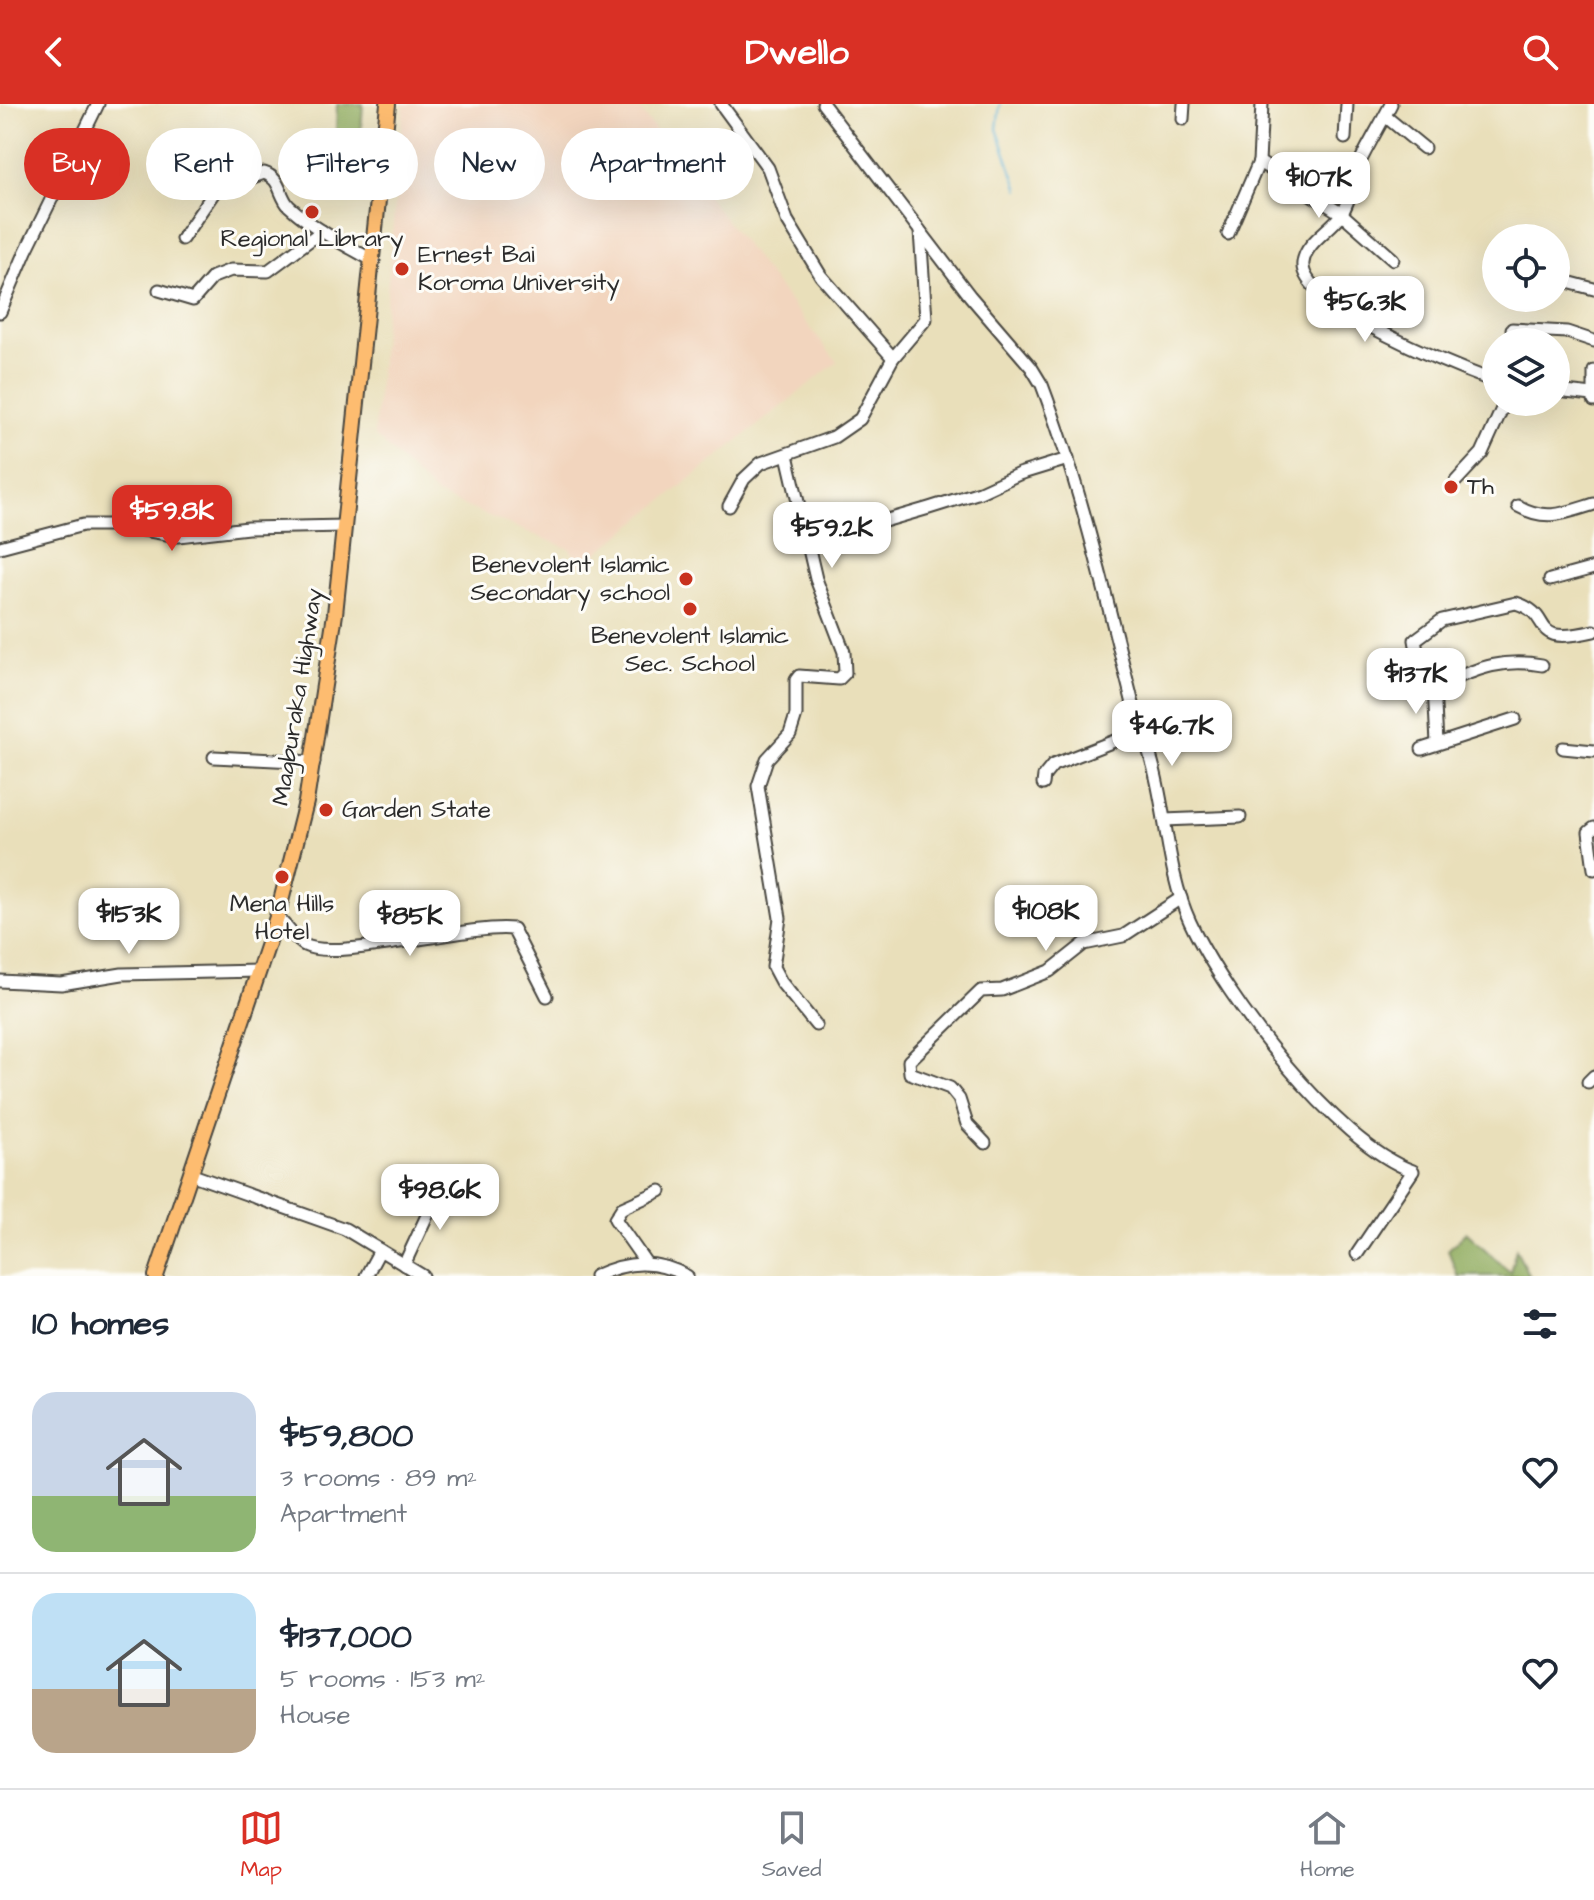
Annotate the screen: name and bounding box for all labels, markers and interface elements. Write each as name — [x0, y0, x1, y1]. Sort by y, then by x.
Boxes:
text: Dwello — [745, 27, 849, 78]
icon: back — [32, 30, 76, 74]
icon: search — [1518, 30, 1562, 74]
chip: Buy — [24, 128, 130, 200]
chip: Rent — [146, 128, 262, 200]
chip: Filters — [278, 128, 418, 200]
chip: New — [434, 128, 545, 200]
chip: Apartment — [561, 128, 754, 200]
pin: $107K — [1263, 152, 1375, 220]
text: $107K — [1286, 160, 1352, 196]
marker: Regional Library — [303, 203, 321, 221]
place label: Regional Library — [221, 222, 403, 257]
map controls — [1482, 224, 1570, 416]
button: locate — [1482, 224, 1570, 312]
place label: Ernest Bai Koroma University — [418, 238, 620, 301]
marker: Ernest Bai Koroma University — [393, 260, 411, 278]
pin: $56.3K — [1300, 276, 1430, 344]
text: $56.3K — [1324, 284, 1406, 320]
button: layers — [1482, 328, 1570, 416]
place label: Th — [1467, 470, 1494, 504]
marker: Th — [1442, 478, 1460, 496]
pin: $59.8K — [107, 485, 237, 553]
text: $59.8K — [130, 493, 214, 529]
pin: $59.2K — [767, 502, 897, 570]
text: $59.2K — [791, 510, 873, 546]
place label: Benevolent Islamic Secondary school — [470, 548, 670, 611]
marker: Benevolent Islamic Secondary school — [677, 570, 695, 588]
street label: Magburaka Highway — [264, 586, 333, 808]
marker: Benevolent Islamic Sec. School — [681, 600, 699, 618]
place label: Benevolent Islamic Sec. School — [591, 619, 789, 681]
pin: $137K — [1360, 648, 1472, 716]
text: $137K — [1385, 656, 1447, 692]
pin: $46.7K — [1107, 700, 1237, 768]
text: $46.7K — [1130, 708, 1214, 744]
place label: Garden State — [342, 793, 491, 827]
marker: Garden State — [317, 801, 335, 819]
marker: Mena Hills Hotel — [273, 868, 291, 886]
pin: $108K — [990, 885, 1102, 953]
place label: Mena Hills Hotel — [230, 887, 334, 949]
pin: $153K — [73, 888, 185, 956]
pin: $85K — [363, 890, 457, 958]
text: $108K — [1013, 893, 1079, 929]
text: $153K — [96, 896, 162, 932]
text: $85K — [377, 898, 443, 934]
pin: $98.6K — [375, 1164, 505, 1232]
text: $98.6K — [399, 1172, 481, 1208]
text: 10 homes — [32, 1300, 169, 1348]
icon: filters — [1518, 1302, 1562, 1346]
text: $59,800 — [280, 1412, 413, 1460]
icon: home — [96, 1424, 192, 1520]
icon: heart — [1518, 1450, 1562, 1494]
text: 3 rooms · 89 m² — [280, 1460, 477, 1496]
text: Apartment — [280, 1496, 407, 1532]
text: $137,000 — [280, 1613, 412, 1661]
icon: home — [96, 1625, 192, 1721]
icon: heart — [1518, 1651, 1562, 1695]
text: 5 rooms · 153 m² — [280, 1661, 486, 1697]
text: House — [280, 1697, 351, 1733]
tab: Map — [239, 1806, 283, 1885]
tab: Saved — [762, 1806, 822, 1885]
tab: Home — [1300, 1806, 1355, 1885]

